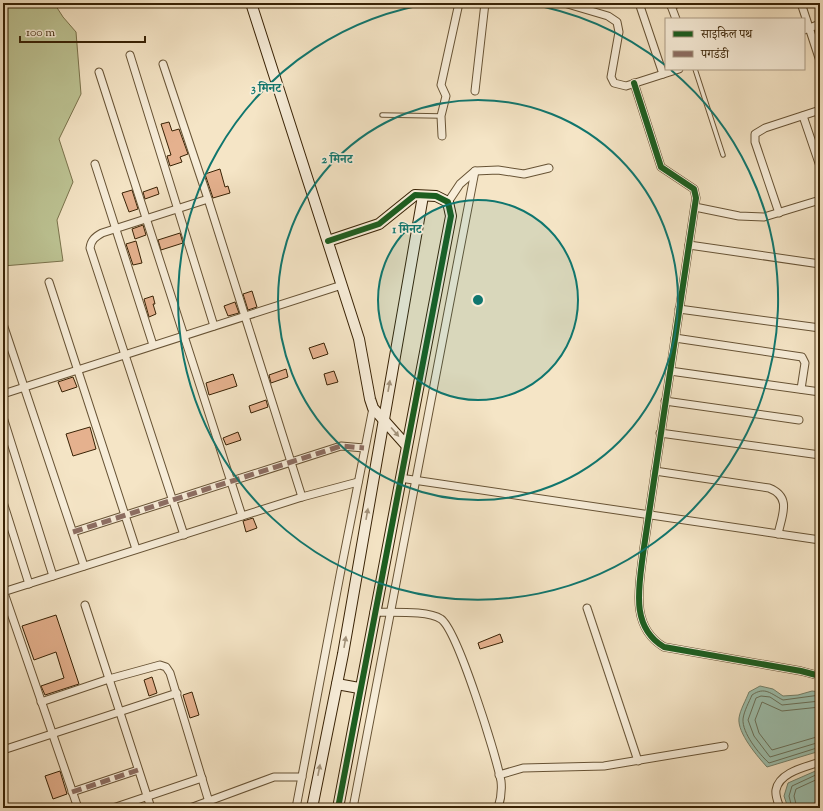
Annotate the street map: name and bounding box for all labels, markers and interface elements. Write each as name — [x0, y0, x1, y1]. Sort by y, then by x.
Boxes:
scale bar — [20, 18, 145, 44]
legend — [665, 18, 805, 70]
text: 100 m — [26, 24, 55, 42]
text: साइकिल पथ — [700, 26, 753, 44]
text: पगडंडी — [700, 46, 730, 64]
text: 3 मिनट — [251, 80, 282, 98]
text: 2 मिनट — [322, 151, 354, 169]
text: 1 मिनट — [391, 221, 423, 239]
centre of rings — [471, 293, 485, 307]
one-way arrow — [386, 380, 392, 392]
one-way arrow — [390, 427, 399, 437]
one-way arrow — [364, 508, 370, 520]
one-way arrow — [342, 636, 348, 648]
one-way arrow — [317, 764, 323, 776]

